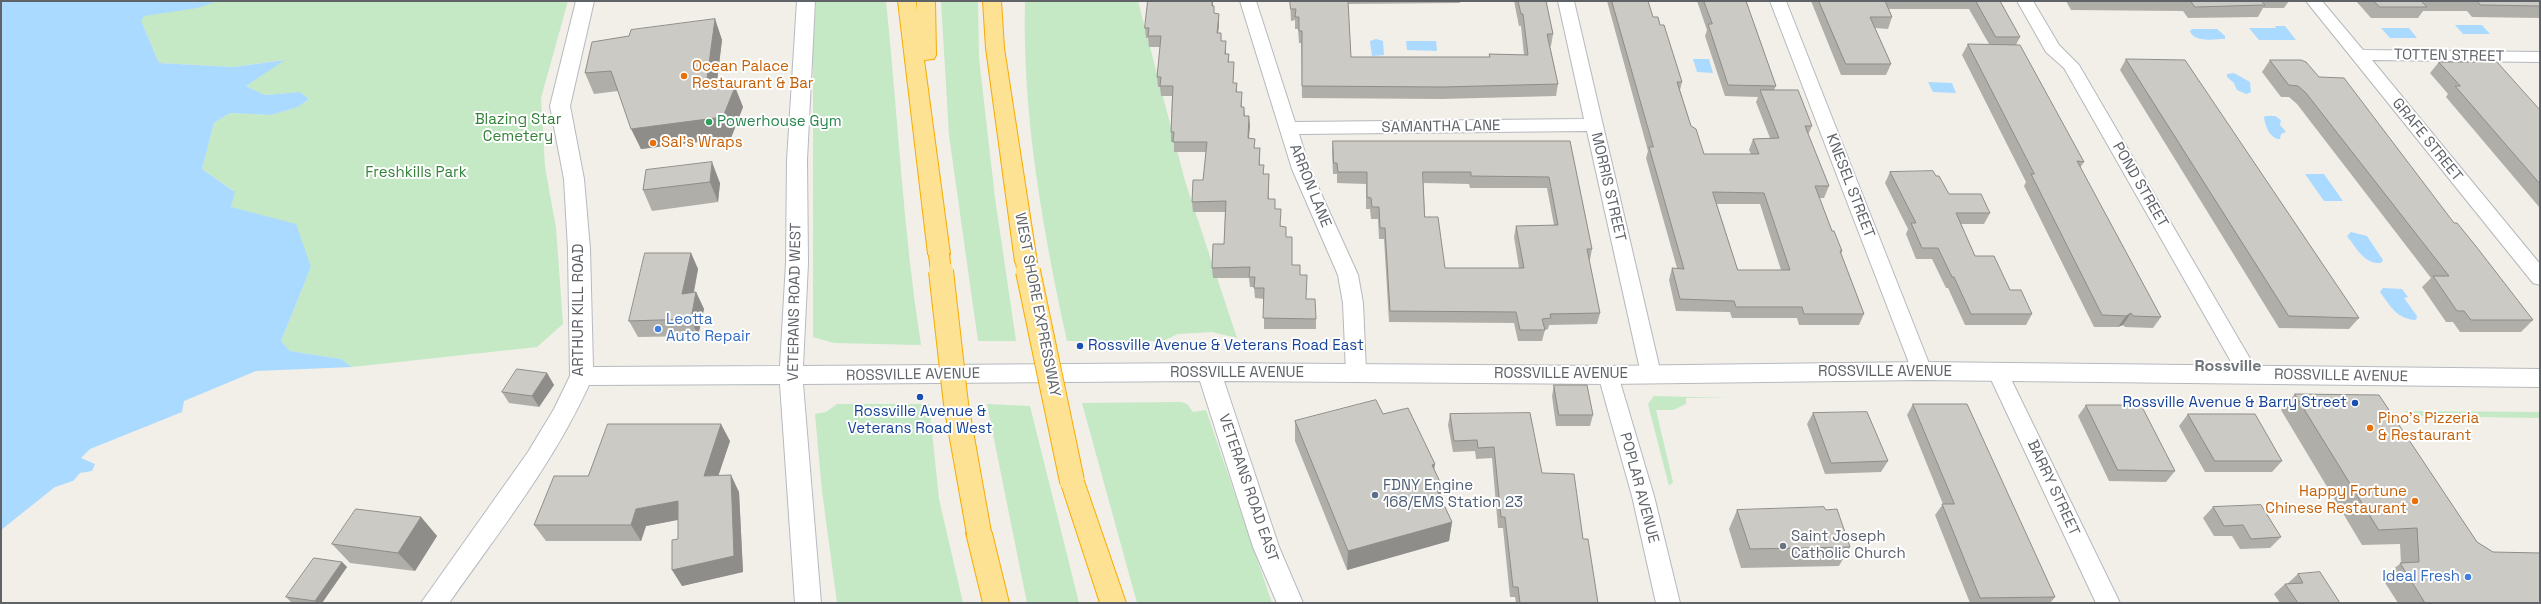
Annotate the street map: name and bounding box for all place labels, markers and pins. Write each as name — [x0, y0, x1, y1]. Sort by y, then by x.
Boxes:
place label: Ocean Palace Restaurant & Bar — [692, 58, 813, 93]
marker: Ocean Palace Restaurant & Bar — [679, 71, 689, 81]
place label: Powerhouse Gym — [717, 113, 842, 131]
marker: Powerhouse Gym — [704, 117, 714, 127]
place label: Sal's Wraps — [661, 134, 743, 152]
marker: Sal's Wraps — [648, 138, 658, 148]
place label: Leotta Auto Repair — [666, 311, 750, 346]
marker: Leotta Auto Repair — [653, 324, 663, 334]
place label: Rossville Avenue & Veterans Road East — [1088, 337, 1364, 355]
marker: Rossville Avenue & Veterans Road East — [1075, 341, 1085, 351]
marker: Rossville Avenue & Veterans Road West — [915, 392, 925, 402]
place label: Rossville Avenue & Barry Street — [2122, 394, 2347, 412]
marker: Rossville Avenue & Barry Street — [2350, 398, 2360, 408]
place label: Rossville Avenue & Veterans Road West — [848, 403, 992, 438]
place label: Pino's Pizzeria & Restaurant — [2378, 410, 2479, 445]
marker: Pino's Pizzeria & Restaurant — [2365, 423, 2375, 433]
place label: FDNY Engine 168/EMS Station 23 — [1383, 477, 1523, 512]
place label: Happy Fortune Chinese Restaurant — [2265, 483, 2407, 518]
marker: FDNY Engine 168/EMS Station 23 — [1370, 490, 1380, 500]
marker: Happy Fortune Chinese Restaurant — [2410, 496, 2420, 506]
place label: Saint Joseph Catholic Church — [1791, 528, 1906, 563]
marker: Saint Joseph Catholic Church — [1778, 541, 1788, 551]
place label: Ideal Fresh — [2382, 568, 2460, 586]
marker: Ideal Fresh — [2463, 572, 2473, 582]

